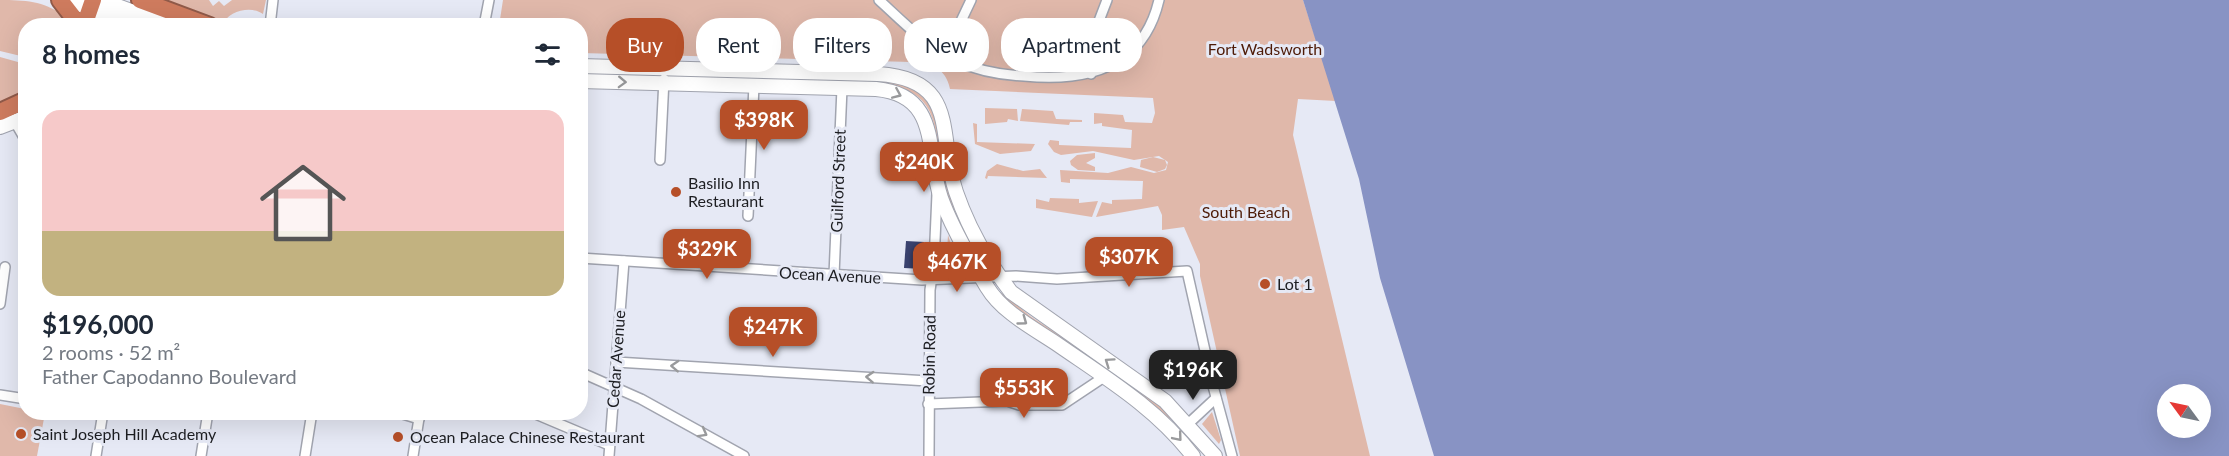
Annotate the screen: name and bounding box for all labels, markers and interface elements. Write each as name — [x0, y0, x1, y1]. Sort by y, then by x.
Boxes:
chip: Buy — [606, 18, 684, 72]
chip: Rent — [696, 18, 781, 72]
chip: Filters — [793, 18, 892, 72]
chip: New — [904, 18, 989, 72]
chip: Apartment — [1001, 18, 1142, 72]
text: 8 homes — [42, 38, 140, 70]
icon: filters — [531, 38, 564, 71]
park label: Fort Wadsworth — [1208, 39, 1322, 58]
one-way arrow — [618, 76, 627, 88]
one-way arrow — [890, 87, 901, 99]
pin: $398K — [722, 100, 806, 151]
text: $398K — [734, 107, 794, 131]
street label: Guilford Street — [826, 129, 849, 233]
pin: $240K — [882, 142, 966, 193]
icon: home — [249, 149, 357, 257]
text: $240K — [894, 149, 954, 173]
place label: Basilio Inn Restaurant — [688, 173, 764, 210]
marker: Basilio Inn Restaurant — [669, 185, 683, 199]
park label: South Beach — [1202, 202, 1290, 221]
pin: $329K — [665, 229, 749, 280]
text: $329K — [677, 236, 737, 260]
pin: $307K — [1087, 237, 1171, 288]
pin: $467K — [915, 242, 999, 293]
text: $307K — [1099, 244, 1159, 268]
text: $467K — [927, 249, 987, 273]
street label: Ocean Avenue — [779, 262, 881, 287]
place label: Lot 1 — [1277, 274, 1313, 293]
marker: Lot 1 — [1258, 277, 1272, 291]
pin: $247K — [731, 307, 815, 358]
text: $196,000 — [42, 308, 154, 340]
street label: Cedar Avenue — [603, 309, 628, 408]
text: $247K — [743, 314, 803, 338]
one-way arrow — [1016, 314, 1027, 325]
street label: Robin Road — [918, 315, 939, 395]
text: 2 rooms · 52 m² — [42, 340, 180, 364]
pin: $196K — [1151, 350, 1235, 401]
text: $196K — [1163, 357, 1223, 381]
one-way arrow — [1105, 358, 1116, 369]
one-way arrow — [671, 359, 680, 372]
text: Father Capodanno Boulevard — [42, 364, 297, 388]
pin: $553K — [982, 368, 1066, 419]
one-way arrow — [865, 371, 874, 384]
text: $553K — [994, 375, 1054, 399]
north arrow — [2157, 384, 2211, 438]
map controls — [2157, 384, 2211, 438]
place label: Saint Joseph Hill Academy — [33, 424, 217, 443]
one-way arrow — [697, 426, 708, 437]
marker: Saint Joseph Hill Academy — [14, 427, 28, 441]
place label: Ocean Palace Chinese Restaurant — [410, 427, 645, 446]
marker: Ocean Palace Chinese Restaurant — [391, 430, 405, 444]
one-way arrow — [1171, 430, 1182, 441]

